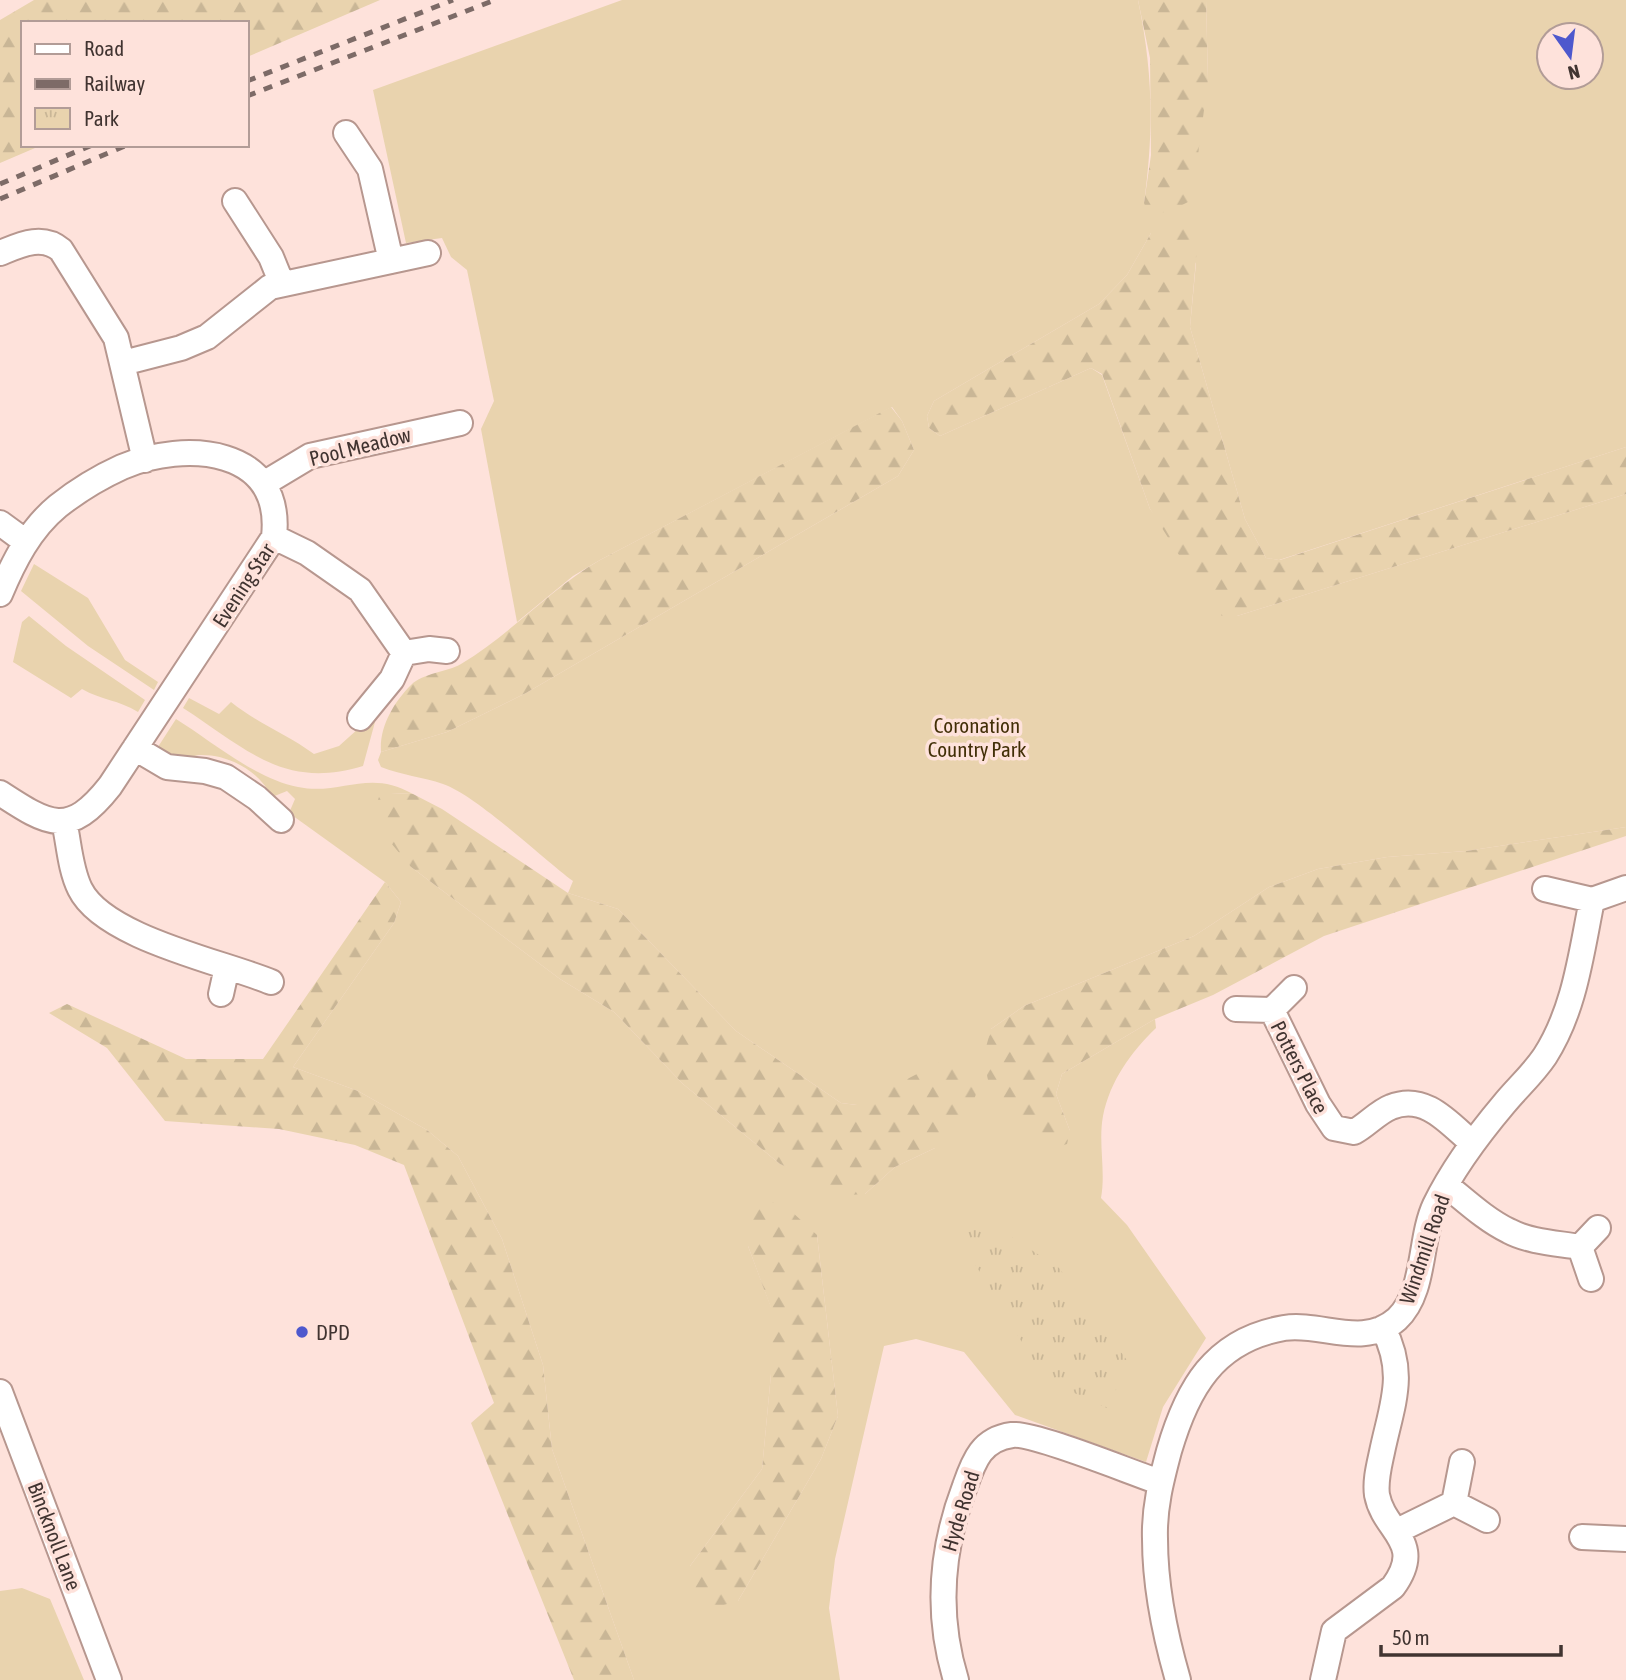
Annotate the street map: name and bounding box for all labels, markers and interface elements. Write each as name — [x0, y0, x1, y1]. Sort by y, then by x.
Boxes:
legend — [21, 21, 248, 147]
north arrow — [1535, 21, 1605, 91]
text: Road — [84, 36, 124, 60]
text: N — [1566, 60, 1582, 85]
text: Railway — [84, 71, 146, 95]
text: Park — [84, 106, 119, 130]
street label: Pool Meadow — [307, 422, 414, 470]
street label: Evening Star — [207, 538, 279, 631]
park label: Coronation Country Park — [928, 713, 1026, 761]
street label: Potters Place — [1266, 1017, 1334, 1117]
street label: Windmill Road — [1394, 1191, 1454, 1307]
place label: DPD — [316, 1320, 350, 1344]
marker: DPD — [294, 1324, 310, 1340]
street label: Hyde Road — [936, 1468, 984, 1554]
street label: Bincknoll Lane — [23, 1479, 87, 1593]
scale bar — [1381, 1614, 1561, 1658]
text: 50 m — [1392, 1625, 1430, 1649]

